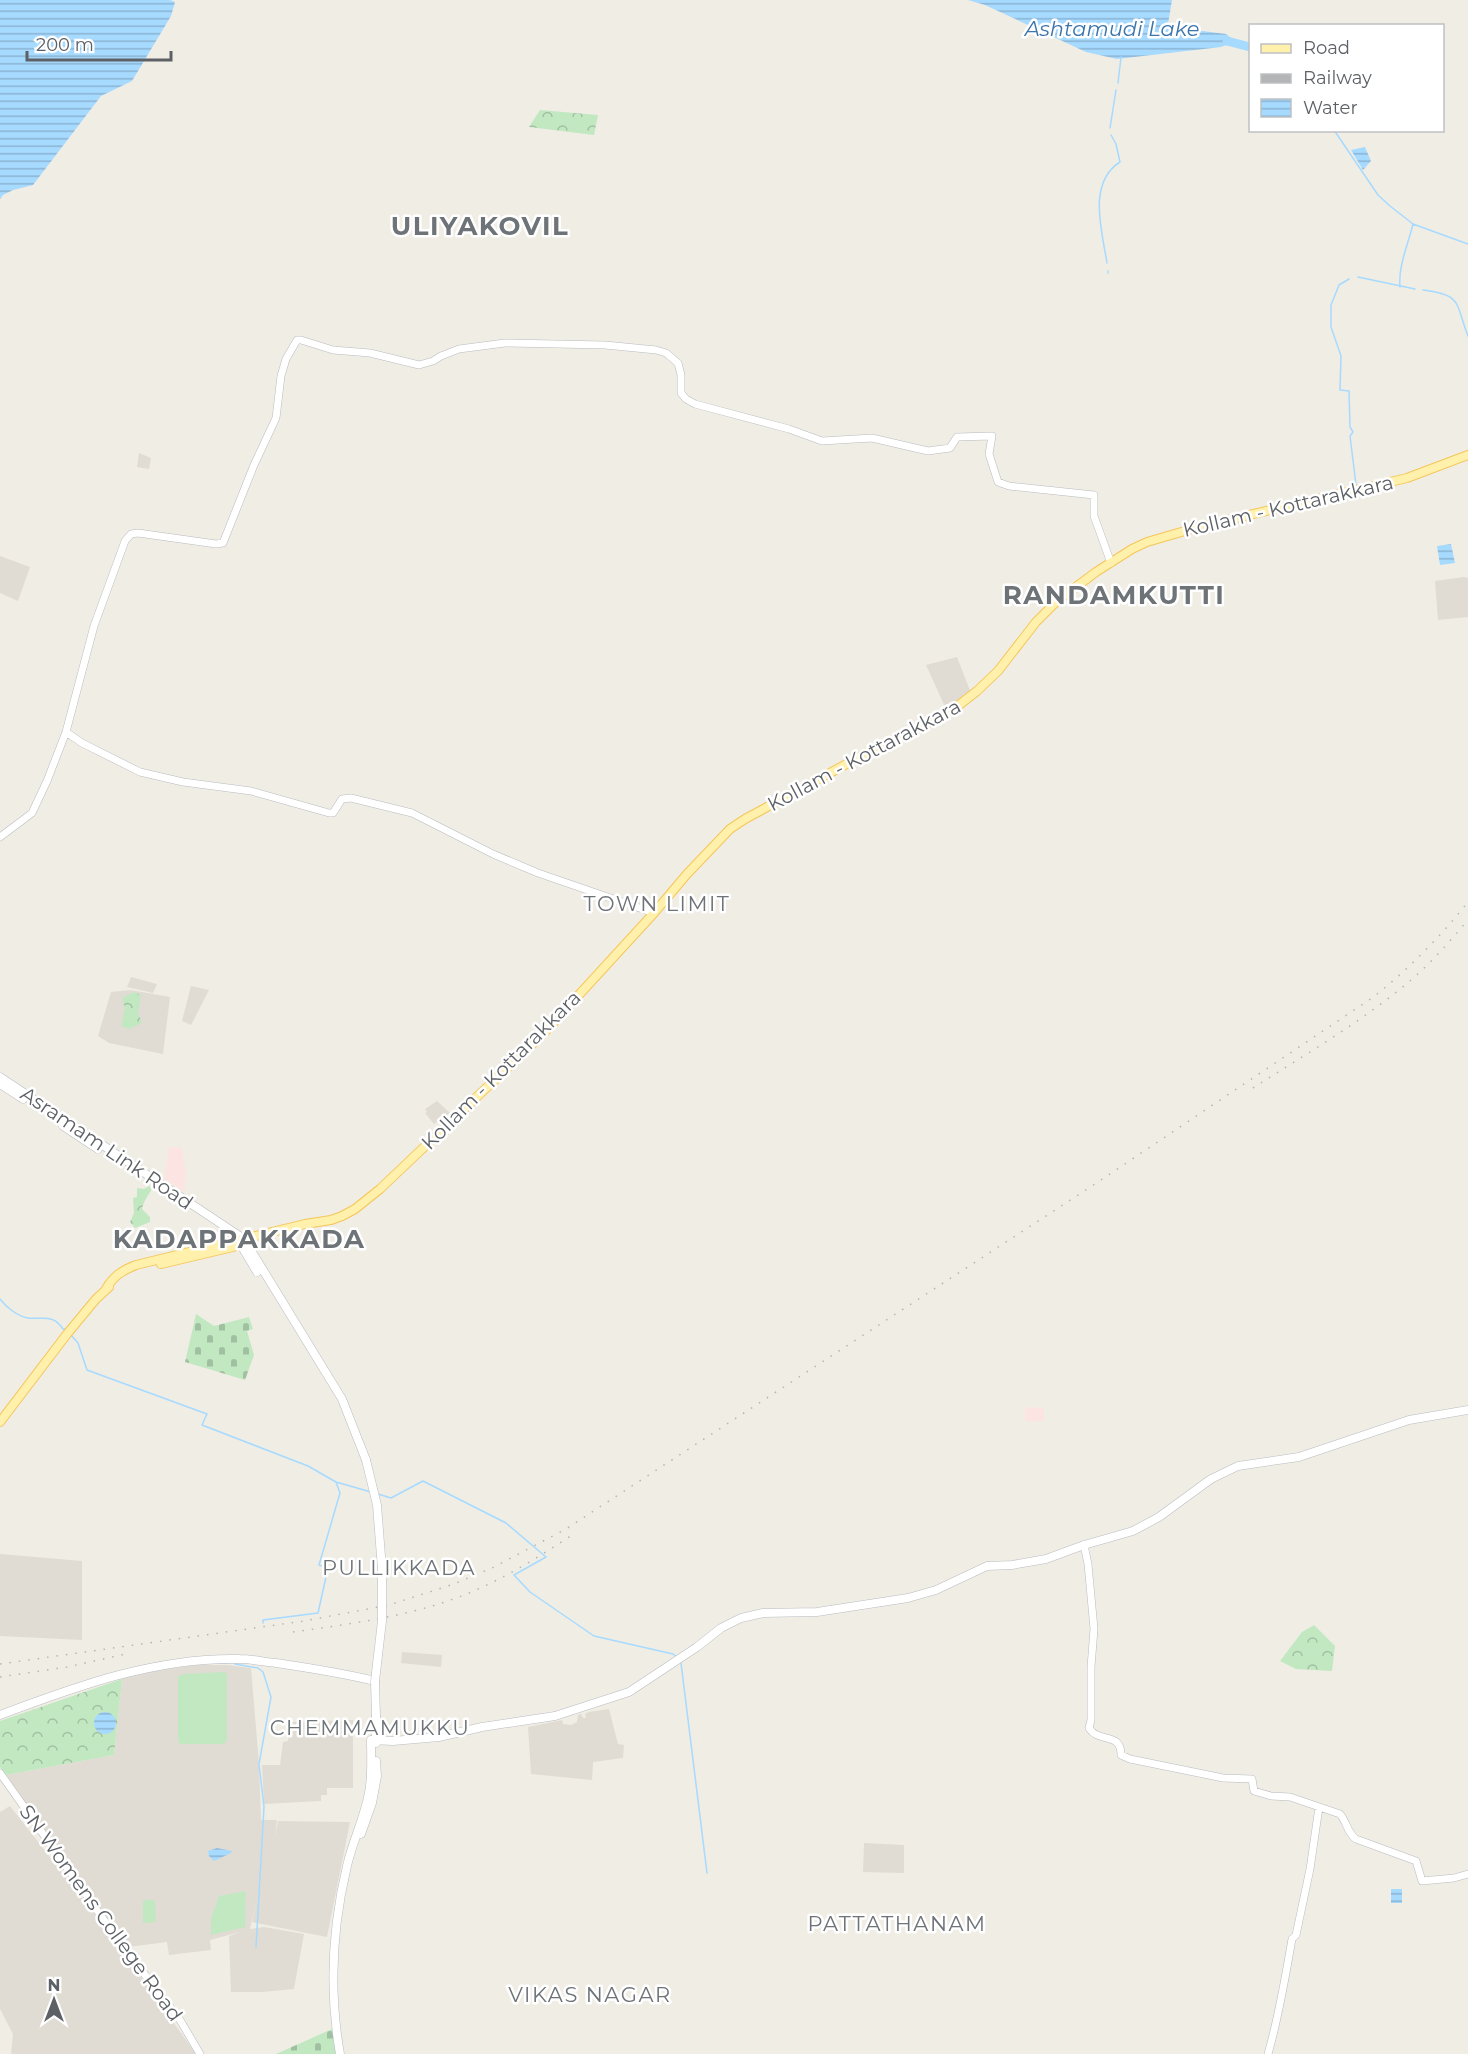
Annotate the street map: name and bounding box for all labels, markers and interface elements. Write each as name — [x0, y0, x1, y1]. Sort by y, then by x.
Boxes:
water label: Ashtamudi Lake — [1023, 16, 1199, 41]
scale bar — [27, 24, 171, 62]
legend — [1249, 24, 1444, 132]
text: 200 m — [36, 34, 94, 56]
text: Road — [1303, 37, 1350, 59]
text: Railway — [1303, 67, 1372, 89]
text: Water — [1303, 97, 1358, 119]
district label: ULIYAKOVIL — [391, 210, 569, 242]
street label: Kollam - Kottarakkara — [1180, 470, 1396, 542]
district label: RANDAMKUTTI — [1003, 579, 1225, 611]
street label: Kollam - Kottarakkara — [763, 694, 965, 816]
district label: TOWN LIMIT — [584, 891, 730, 916]
street label: Kollam - Kottarakkara — [416, 985, 586, 1155]
street label: Asramam Link Road — [16, 1081, 198, 1215]
district label: KADAPPAKKADA — [113, 1223, 365, 1255]
district label: PULLIKKADA — [322, 1555, 476, 1580]
district label: CHEMMAMUKKU — [270, 1715, 470, 1740]
street label: SN Womens College Road — [14, 1800, 188, 2026]
district label: PATTATHANAM — [807, 1911, 987, 1936]
north arrow — [24, 1970, 84, 2030]
district label: VIKAS NAGAR — [508, 1982, 672, 2007]

